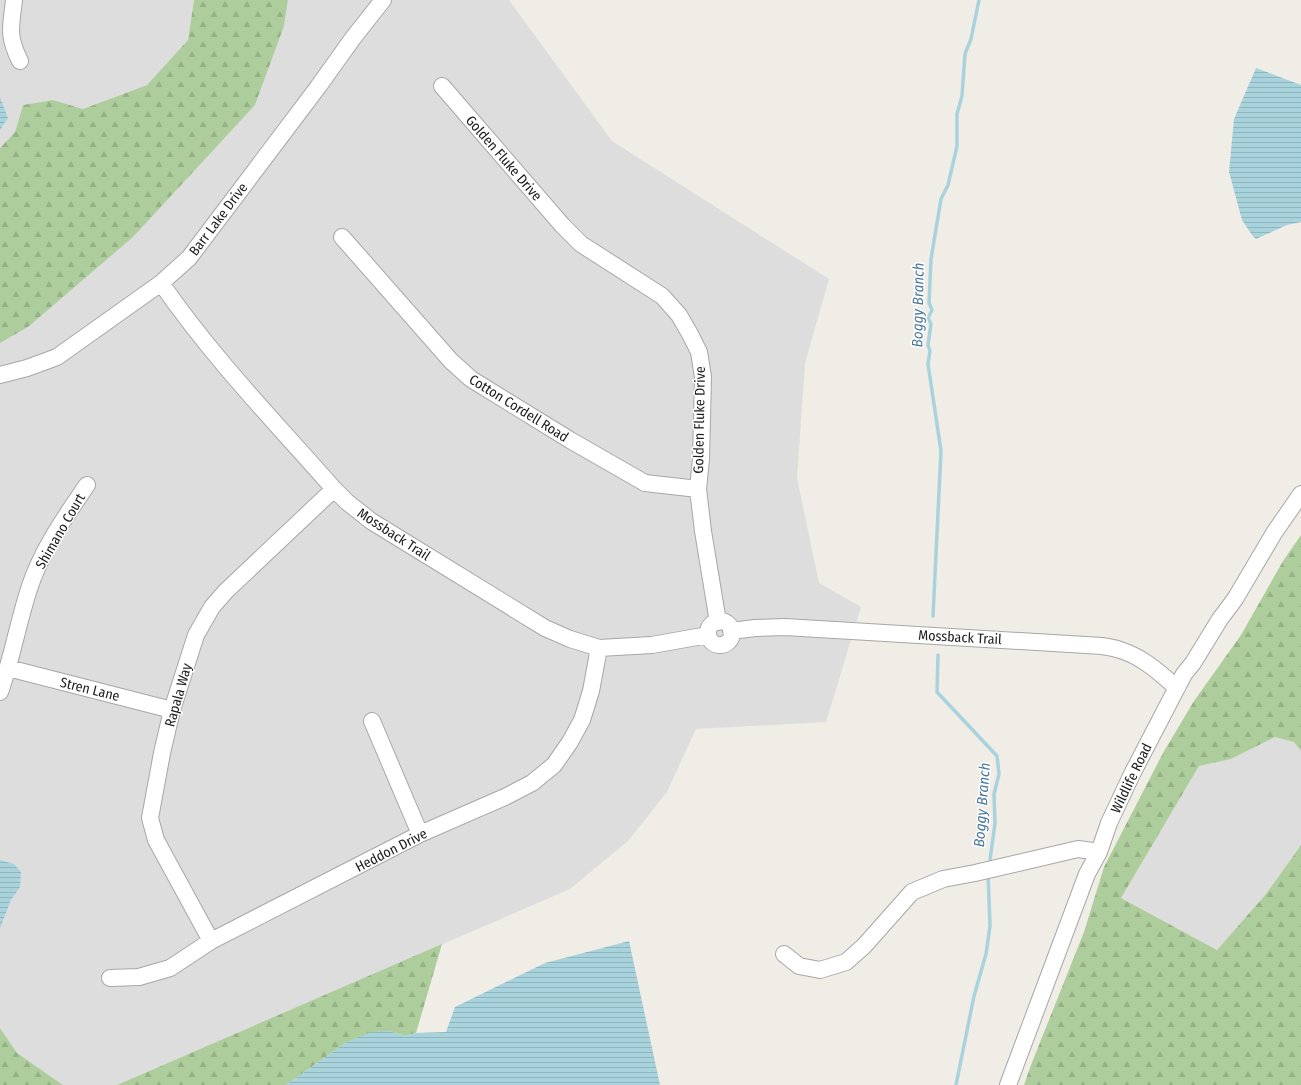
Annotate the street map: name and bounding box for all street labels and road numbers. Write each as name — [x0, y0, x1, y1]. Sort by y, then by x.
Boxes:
street label: Golden Fluke Drive — [462, 112, 545, 204]
street label: Barr Lake Drive — [185, 179, 251, 259]
street label: Golden Fluke Drive — [690, 366, 709, 474]
street label: Cotton Cordell Road — [466, 371, 572, 446]
street label: Shimano Court — [32, 490, 89, 572]
street label: Mossback Trail — [354, 504, 434, 565]
street label: Mossback Trail — [918, 627, 1003, 648]
street label: Rapala Way — [161, 661, 196, 729]
street label: Stren Lane — [58, 674, 122, 705]
street label: Wildlife Road — [1107, 740, 1156, 816]
street label: Heddon Drive — [353, 825, 430, 876]

